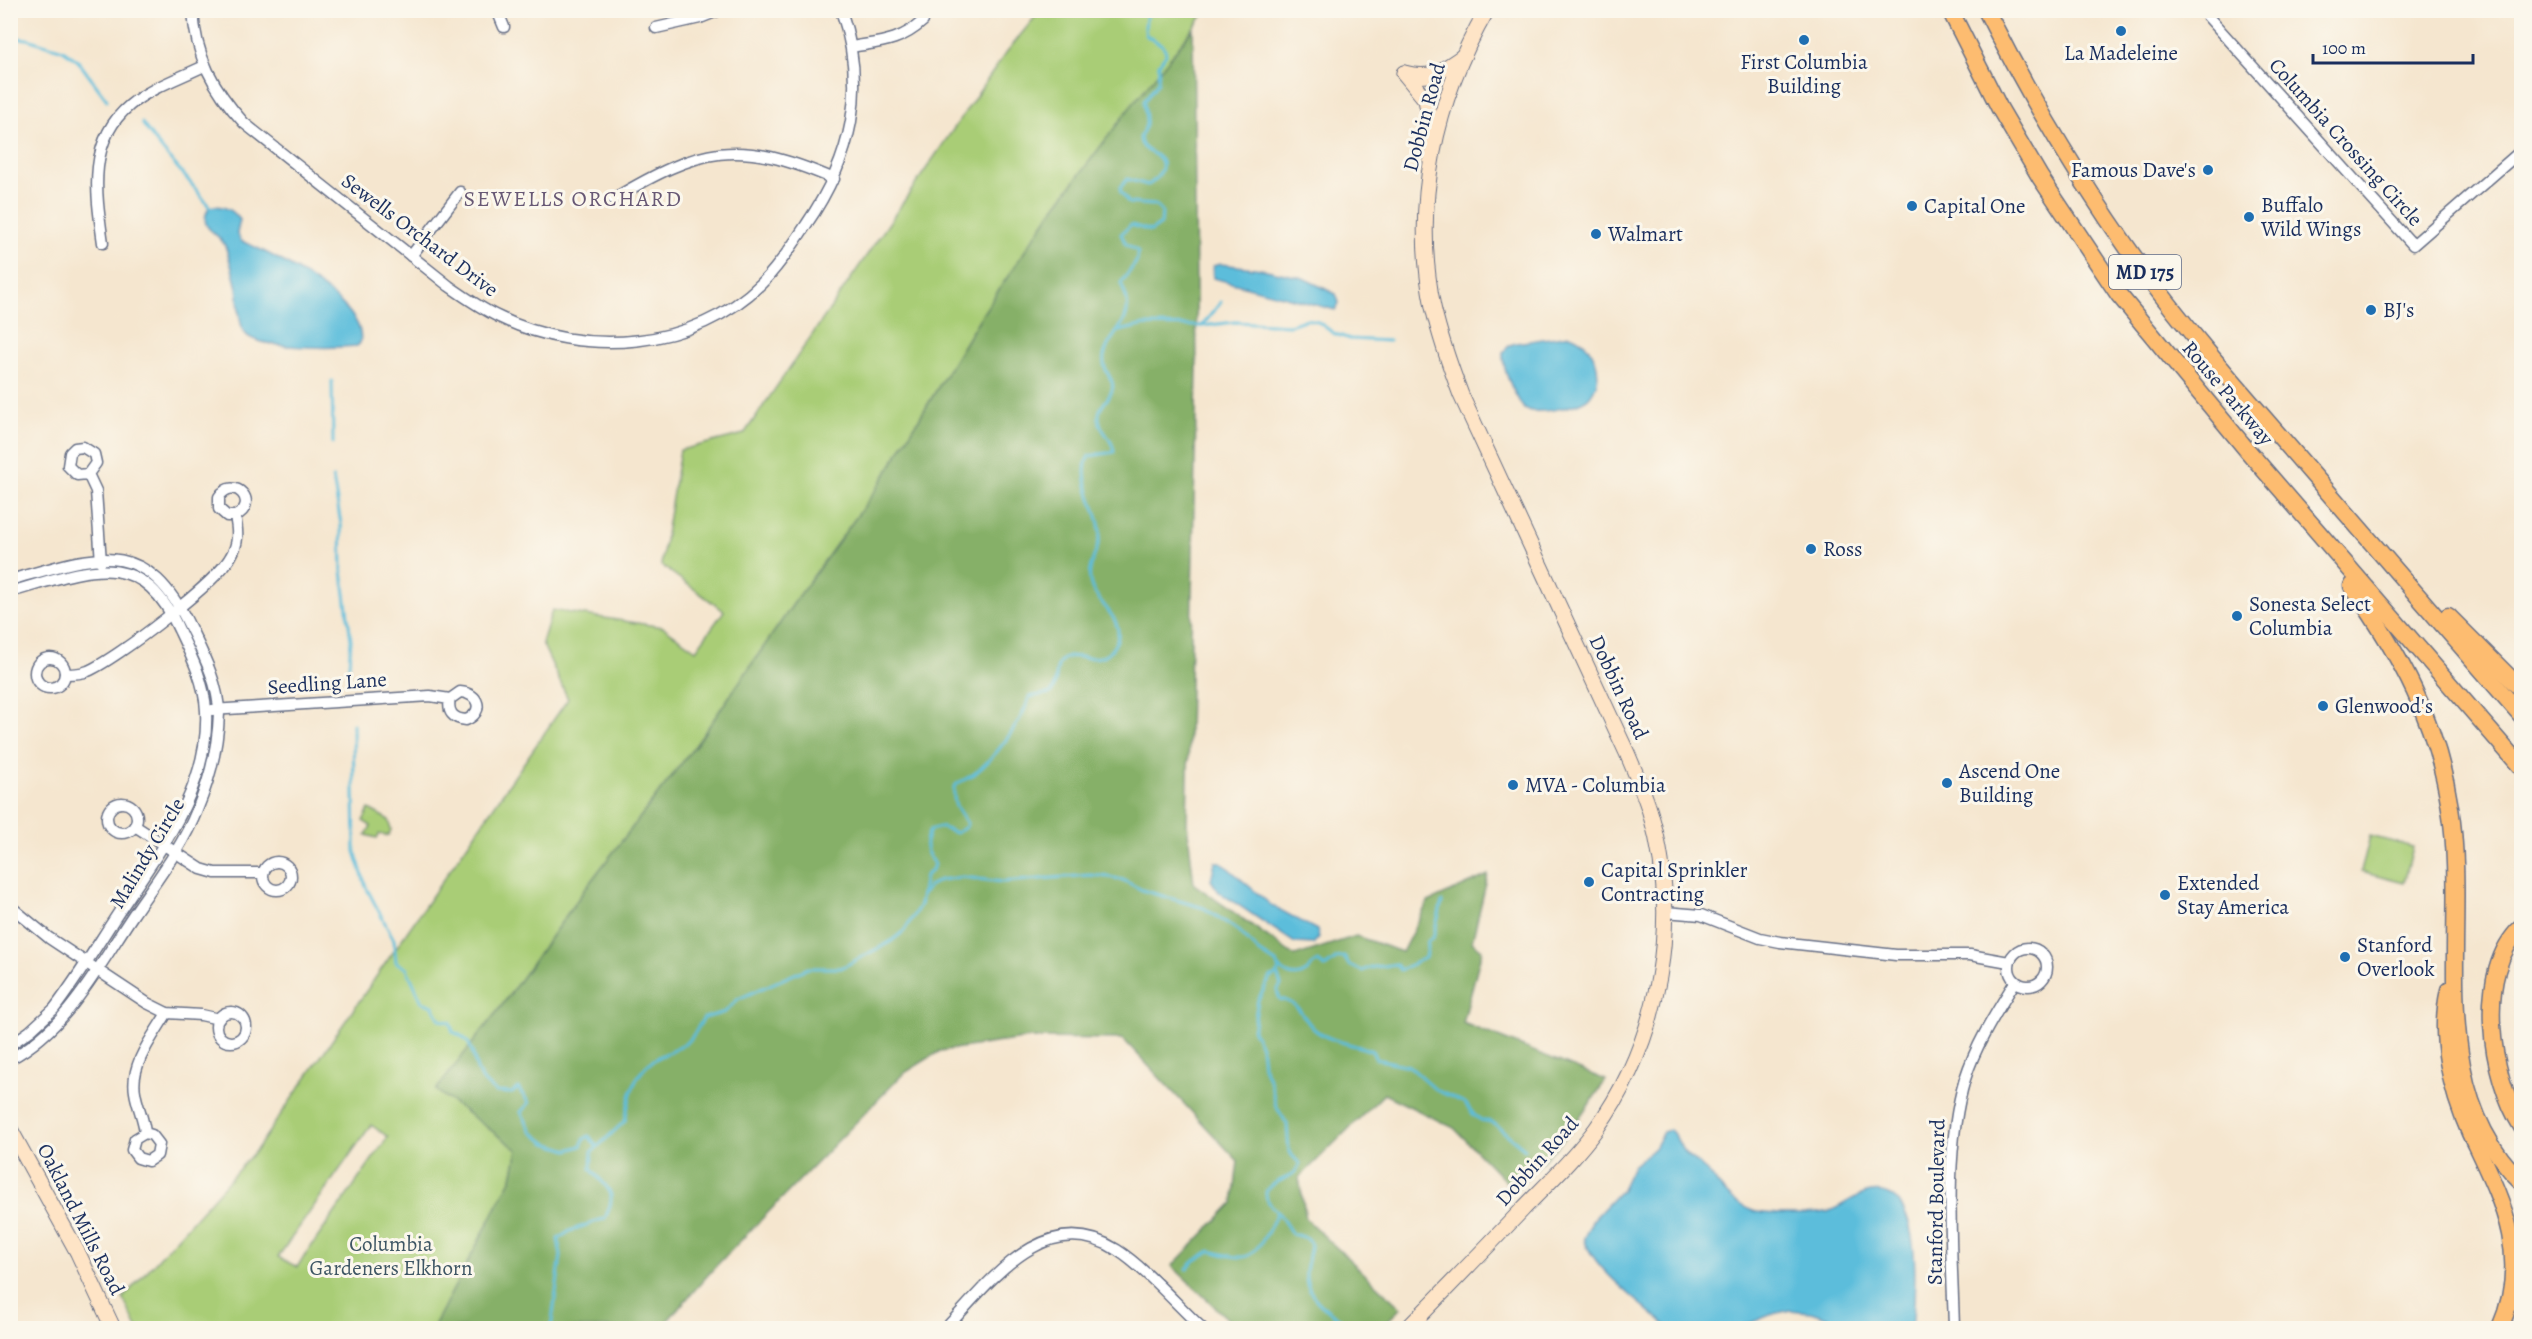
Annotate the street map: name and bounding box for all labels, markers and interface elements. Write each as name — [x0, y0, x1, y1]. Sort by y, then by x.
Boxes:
marker: La Madeleine — [2114, 24, 2128, 38]
scale bar — [2313, 27, 2474, 65]
marker: First Columbia Building — [1797, 33, 1811, 47]
text: 100 m — [2322, 36, 2366, 60]
place label: La Madeleine — [2064, 39, 2178, 67]
place label: First Columbia Building — [1740, 48, 1868, 100]
street label: Columbia Crossing Circle — [2263, 52, 2429, 232]
street label: Dobbin Road — [1396, 59, 1452, 175]
place label: Famous Dave's — [2071, 156, 2196, 184]
marker: Famous Dave's — [2201, 163, 2215, 177]
street label: Sewells Orchard Drive — [336, 167, 504, 303]
district label: SEWELLS ORCHARD — [464, 184, 682, 214]
place label: Buffalo Wild Wings — [2260, 191, 2361, 243]
place label: Capital One — [1924, 192, 2025, 220]
marker: Capital One — [1905, 199, 1919, 213]
marker: Buffalo Wild Wings — [2242, 210, 2256, 224]
place label: Walmart — [1607, 220, 1683, 248]
marker: Walmart — [1589, 227, 1603, 241]
road number: MD 175 — [2109, 255, 2181, 289]
place label: BJ's — [2383, 296, 2415, 324]
marker: BJ's — [2364, 303, 2378, 317]
street label: Rouse Parkway — [2176, 335, 2280, 452]
place label: Ross — [1823, 535, 1863, 563]
marker: Ross — [1804, 542, 1818, 556]
place label: Sonesta Select Columbia — [2249, 590, 2371, 642]
marker: Sonesta Select Columbia — [2230, 609, 2244, 623]
street label: Dobbin Road — [1583, 630, 1656, 744]
street label: Seedling Lane — [266, 665, 388, 701]
place label: Glenwood's — [2335, 692, 2433, 720]
marker: Glenwood's — [2316, 699, 2330, 713]
place label: Ascend One Building — [1958, 757, 2060, 809]
place label: MVA - Columbia — [1525, 771, 1666, 799]
marker: Ascend One Building — [1940, 776, 1954, 790]
marker: MVA - Columbia — [1506, 778, 1520, 792]
street label: Malindy Circle — [103, 792, 191, 914]
place label: Capital Sprinkler Contracting — [1601, 856, 1748, 908]
place label: Extended Stay America — [2177, 869, 2289, 921]
marker: Capital Sprinkler Contracting — [1582, 875, 1596, 889]
marker: Extended Stay America — [2158, 888, 2172, 902]
place label: Stanford Overlook — [2357, 931, 2435, 983]
marker: Stanford Overlook — [2338, 950, 2352, 964]
street label: Dobbin Road — [1489, 1110, 1585, 1212]
street label: Stanford Boulevard — [1921, 1118, 1951, 1285]
street label: Oakland Mills Road — [31, 1138, 132, 1300]
park label: Columbia Gardeners Elkhorn — [310, 1230, 472, 1282]

